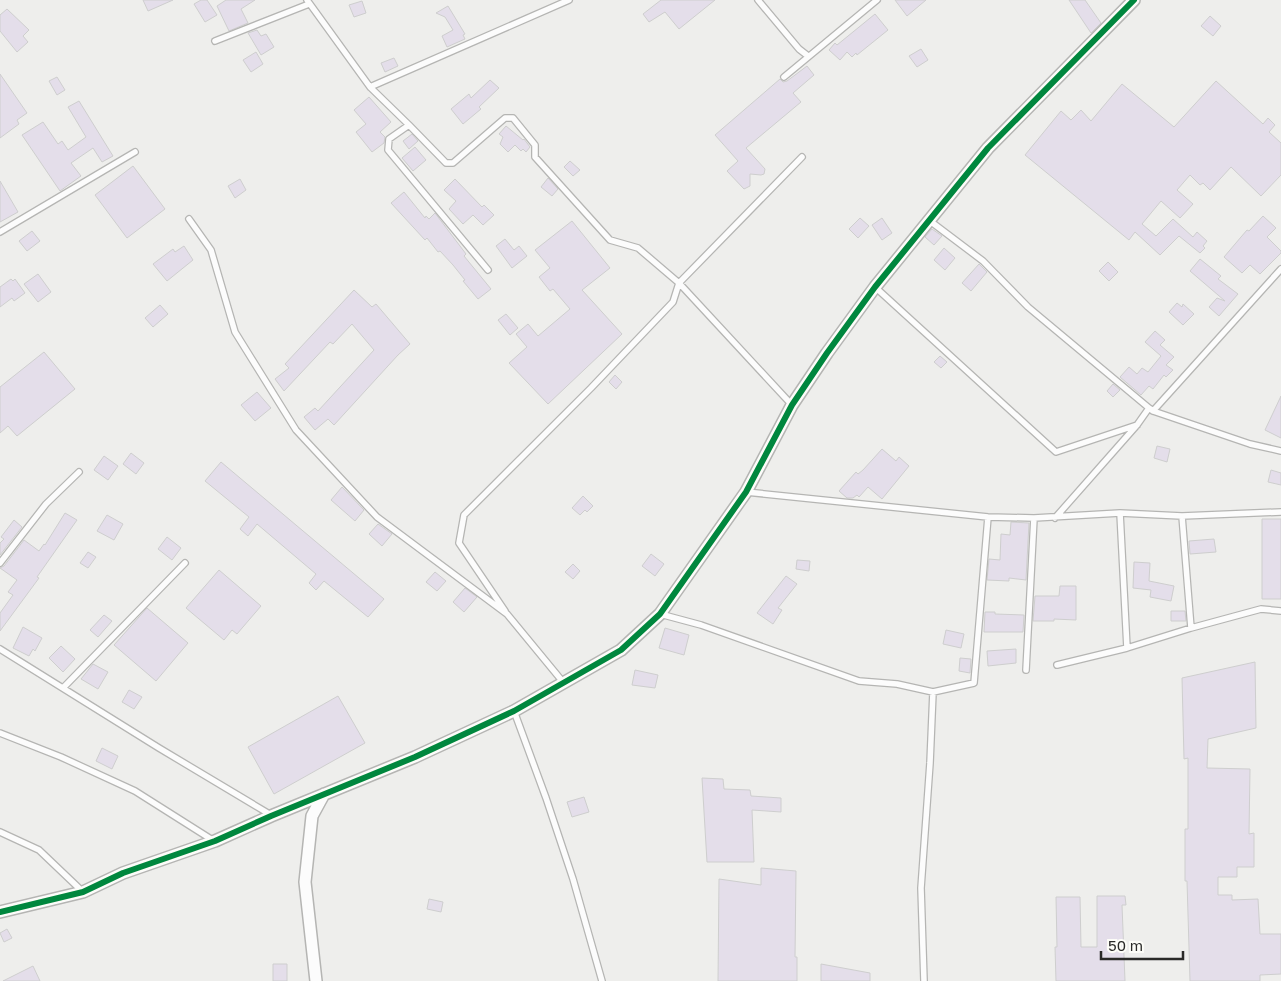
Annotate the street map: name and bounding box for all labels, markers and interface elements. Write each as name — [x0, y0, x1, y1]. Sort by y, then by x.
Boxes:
scale bar — [1101, 928, 1184, 960]
text: 50 m — [1108, 936, 1143, 954]

